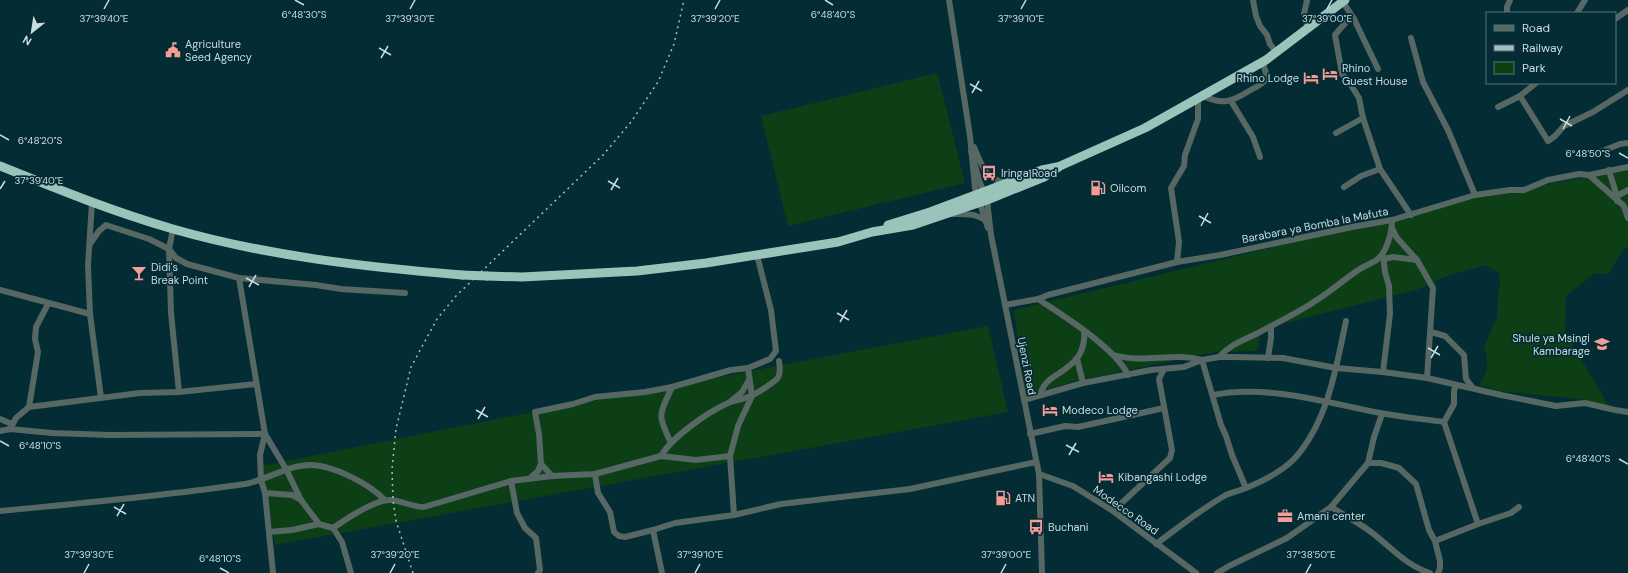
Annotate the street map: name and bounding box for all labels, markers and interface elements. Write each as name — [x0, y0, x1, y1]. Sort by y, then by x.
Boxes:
text: 6°48'30"S — [282, 8, 327, 21]
text: 6°48'40"S — [811, 8, 855, 21]
north arrow — [12, 12, 52, 52]
text: 37°39'40"E — [80, 12, 129, 25]
text: 37°39'30"E — [385, 12, 435, 25]
text: 37°39'20"E — [690, 12, 740, 25]
text: 37°39'10"E — [998, 12, 1045, 25]
text: 37°39'00"E — [1302, 12, 1352, 25]
legend — [1486, 12, 1616, 84]
text: Road — [1522, 20, 1550, 36]
text: N — [20, 33, 34, 49]
place label: Agriculture Seed Agency — [185, 37, 252, 64]
text: Railway — [1522, 40, 1563, 56]
public building icon: Agriculture Seed Agency — [164, 41, 182, 59]
text: Park — [1522, 60, 1546, 76]
place label: Rhino Guest House — [1342, 61, 1408, 88]
hotel icon: Rhino Guest House — [1321, 65, 1339, 83]
hotel icon: Rhino Lodge — [1302, 69, 1320, 87]
place label: Rhino Lodge — [1237, 71, 1299, 85]
text: 6°48'20"S — [18, 134, 63, 147]
text: 6°48'50"S — [1566, 147, 1611, 160]
bus stop icon: Iringa Road — [980, 164, 998, 182]
place label: Iringa Road — [1001, 166, 1057, 180]
text: 37°39'40"E — [15, 174, 64, 187]
fuel station icon: Oilcom — [1089, 179, 1107, 197]
place label: Oilcom — [1110, 181, 1146, 195]
street label: Barabara ya Bomba la Mafuta — [1241, 204, 1389, 246]
place label: Didi's Break Point — [151, 260, 208, 287]
bar icon: Didi's Break Point — [130, 264, 148, 282]
place label: Shule ya Msingi Kambarage — [1512, 331, 1590, 358]
school or university icon: Shule ya Msingi Kambarage — [1593, 335, 1611, 353]
street label: Ujenzi Road — [1015, 336, 1039, 396]
hotel icon: Modeco Lodge — [1041, 401, 1059, 419]
place label: Modeco Lodge — [1062, 403, 1138, 417]
text: 6°48'10"S — [19, 439, 61, 452]
text: 6°48'40"S — [1566, 452, 1610, 465]
hotel icon: Kibangashi Lodge — [1097, 468, 1115, 486]
place label: Kibangashi Lodge — [1118, 470, 1207, 484]
street label: Modecco Road — [1091, 482, 1161, 538]
fuel station icon: ATN — [994, 489, 1012, 507]
place label: ATN — [1015, 491, 1035, 505]
office icon: Amani center — [1276, 507, 1294, 525]
place label: Amani center — [1297, 509, 1365, 523]
bus stop icon: Buchani — [1027, 518, 1045, 536]
place label: Buchani — [1048, 520, 1089, 534]
text: 37°39'30"E — [64, 548, 114, 561]
text: 37°39'20"E — [370, 548, 420, 561]
text: 37°39'10"E — [677, 548, 724, 561]
text: 37°39'00"E — [981, 548, 1031, 561]
text: 37°38'50"E — [1286, 548, 1336, 561]
text: 6°48'10"S — [199, 552, 241, 565]

